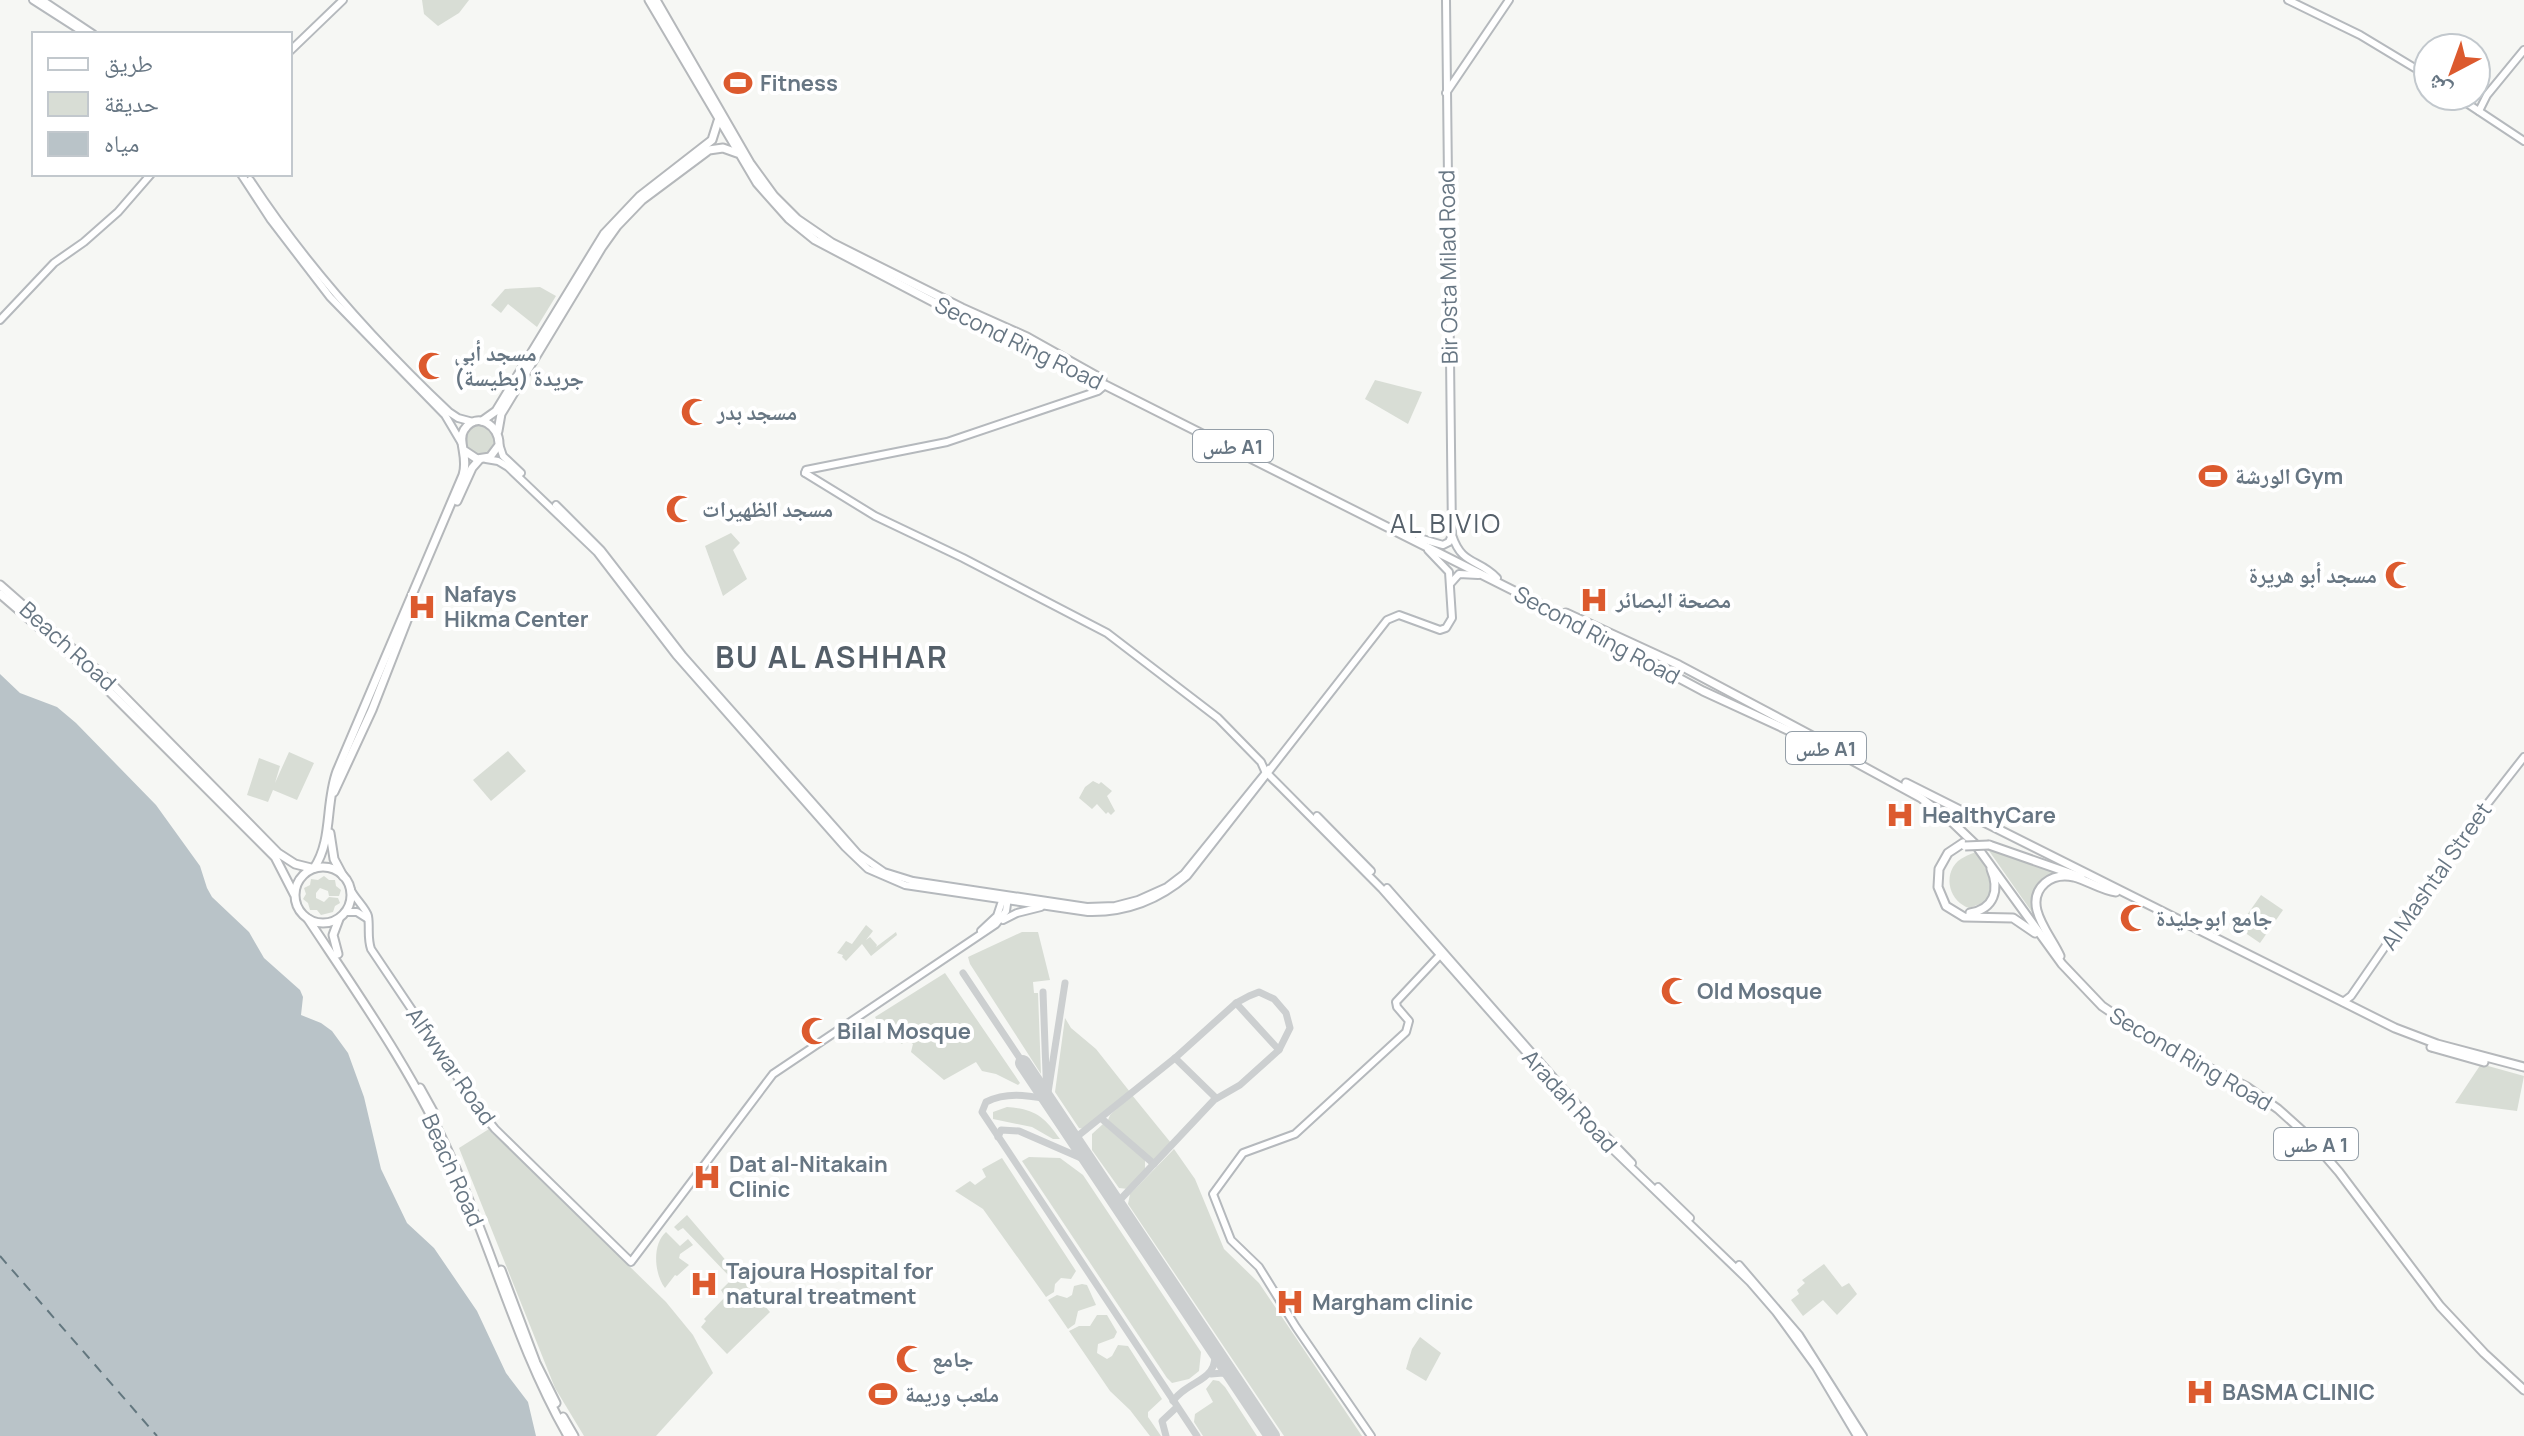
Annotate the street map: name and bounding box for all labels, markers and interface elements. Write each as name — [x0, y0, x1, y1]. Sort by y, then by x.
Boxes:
legend — [32, 32, 292, 176]
north arrow — [2412, 32, 2492, 112]
text: طريق — [104, 46, 153, 79]
sports icon: Fitness — [723, 68, 753, 98]
place label: Fitness — [760, 68, 838, 98]
text: ش — [2420, 68, 2458, 106]
text: حديقة — [104, 86, 159, 119]
text: مياه — [104, 126, 139, 159]
street label: Bir Osta Milad Road — [1431, 170, 1465, 364]
street label: Second Ring Road — [930, 289, 1108, 397]
place label: مسجد أبي جريدة (بطيسة) — [454, 338, 584, 393]
mosque icon: مسجد أبي جريدة (بطيسة) — [417, 351, 447, 381]
mosque icon: مسجد بدر — [680, 397, 710, 427]
place label: مسجد بدر — [716, 397, 797, 427]
road number: طس A1 — [1193, 430, 1273, 462]
sports icon: الورشة Gym — [2198, 461, 2228, 491]
place label: الورشة Gym — [2235, 461, 2343, 491]
mosque icon: مسجد الظهيرات — [665, 494, 695, 524]
place label: مسجد الظهيرات — [702, 494, 833, 524]
district label: AL BIVIO — [1390, 505, 1502, 541]
place label: مسجد أبو هريرة — [2249, 560, 2377, 590]
mosque icon: مسجد أبو هريرة — [2384, 560, 2414, 590]
place label: Nafays Hikma Center — [444, 579, 589, 634]
street label: Second Ring Road — [1509, 579, 1685, 691]
hospital icon: مصحة البصائر — [1579, 585, 1609, 615]
place label: مصحة البصائر — [1615, 585, 1731, 615]
hospital icon: Nafays Hikma Center — [407, 592, 437, 622]
street label: Beach Road — [13, 595, 123, 697]
district label: BU AL ASHHAR — [715, 636, 949, 677]
road number: طس A1 — [1786, 732, 1866, 764]
street label: Al Mashtal Street — [2374, 796, 2498, 956]
hospital icon: HealthyCare — [1885, 800, 1915, 830]
place label: HealthyCare — [1922, 800, 2056, 830]
mosque icon: جامع ابوجليدة — [2119, 903, 2149, 933]
place label: جامع ابوجليدة — [2156, 903, 2273, 933]
mosque icon: Old Mosque — [1660, 976, 1690, 1006]
place label: Old Mosque — [1697, 976, 1822, 1006]
street label: Second Ring Road — [2104, 1000, 2278, 1118]
street label: Alfwwar Road — [400, 1001, 502, 1131]
mosque icon: Bilal Mosque — [800, 1016, 830, 1046]
place label: Bilal Mosque — [837, 1016, 971, 1046]
street label: Aradah Road — [1516, 1043, 1624, 1159]
street label: Beach Road — [415, 1109, 491, 1231]
road number: طس A 1 — [2274, 1128, 2358, 1160]
place label: Dat al-Nitakain Clinic — [729, 1149, 888, 1204]
hospital icon: Dat al-Nitakain Clinic — [692, 1162, 722, 1192]
place label: Tajoura Hospital for natural treatment — [726, 1256, 934, 1311]
hospital icon: Tajoura Hospital for natural treatment — [689, 1269, 719, 1299]
hospital icon: Margham clinic — [1275, 1287, 1305, 1317]
place label: Margham clinic — [1312, 1287, 1473, 1317]
mosque icon: جامع — [895, 1344, 925, 1374]
place label: جامع — [932, 1344, 974, 1374]
hospital icon: BASMA CLINIC — [2185, 1377, 2215, 1407]
place label: BASMA CLINIC — [2222, 1377, 2375, 1407]
sports icon: ملعب وريمة — [868, 1379, 898, 1409]
place label: ملعب وريمة — [905, 1379, 999, 1409]

